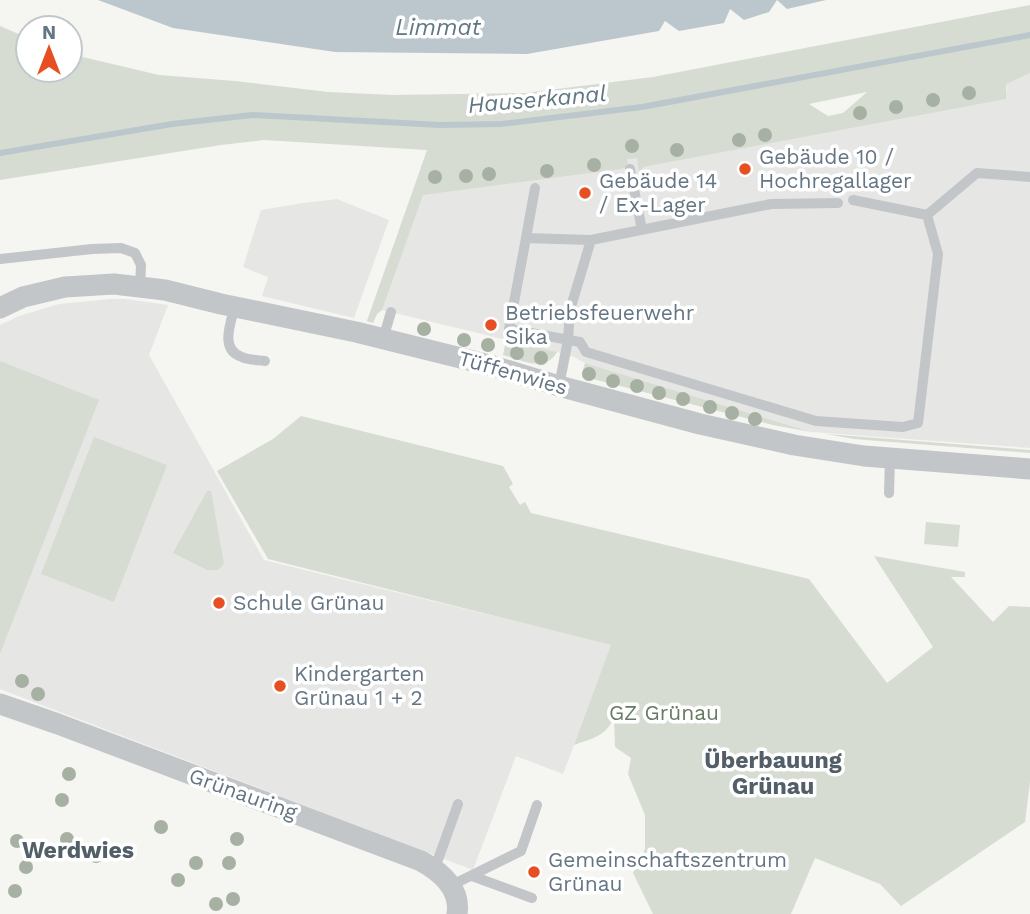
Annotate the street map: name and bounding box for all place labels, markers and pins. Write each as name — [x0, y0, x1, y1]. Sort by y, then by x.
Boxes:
place label: Gebäude 10 / Hochregallager — [759, 144, 912, 193]
marker: Gebäude 10 / Hochregallager — [737, 161, 753, 177]
place label: Gebäude 14 / Ex-Lager — [599, 168, 717, 217]
marker: Gebäude 14 / Ex-Lager — [577, 185, 593, 201]
place label: Betriebsfeuerwehr Sika — [505, 300, 695, 349]
marker: Betriebsfeuerwehr Sika — [483, 317, 499, 333]
place label: Schule Grünau — [233, 590, 384, 615]
marker: Schule Grünau — [211, 595, 227, 611]
place label: Kindergarten Grünau 1 + 2 — [294, 661, 425, 710]
marker: Kindergarten Grünau 1 + 2 — [272, 678, 288, 694]
place label: Gemeinschaftszentrum Grünau — [548, 847, 787, 896]
marker: Gemeinschaftszentrum Grünau — [526, 864, 542, 880]

